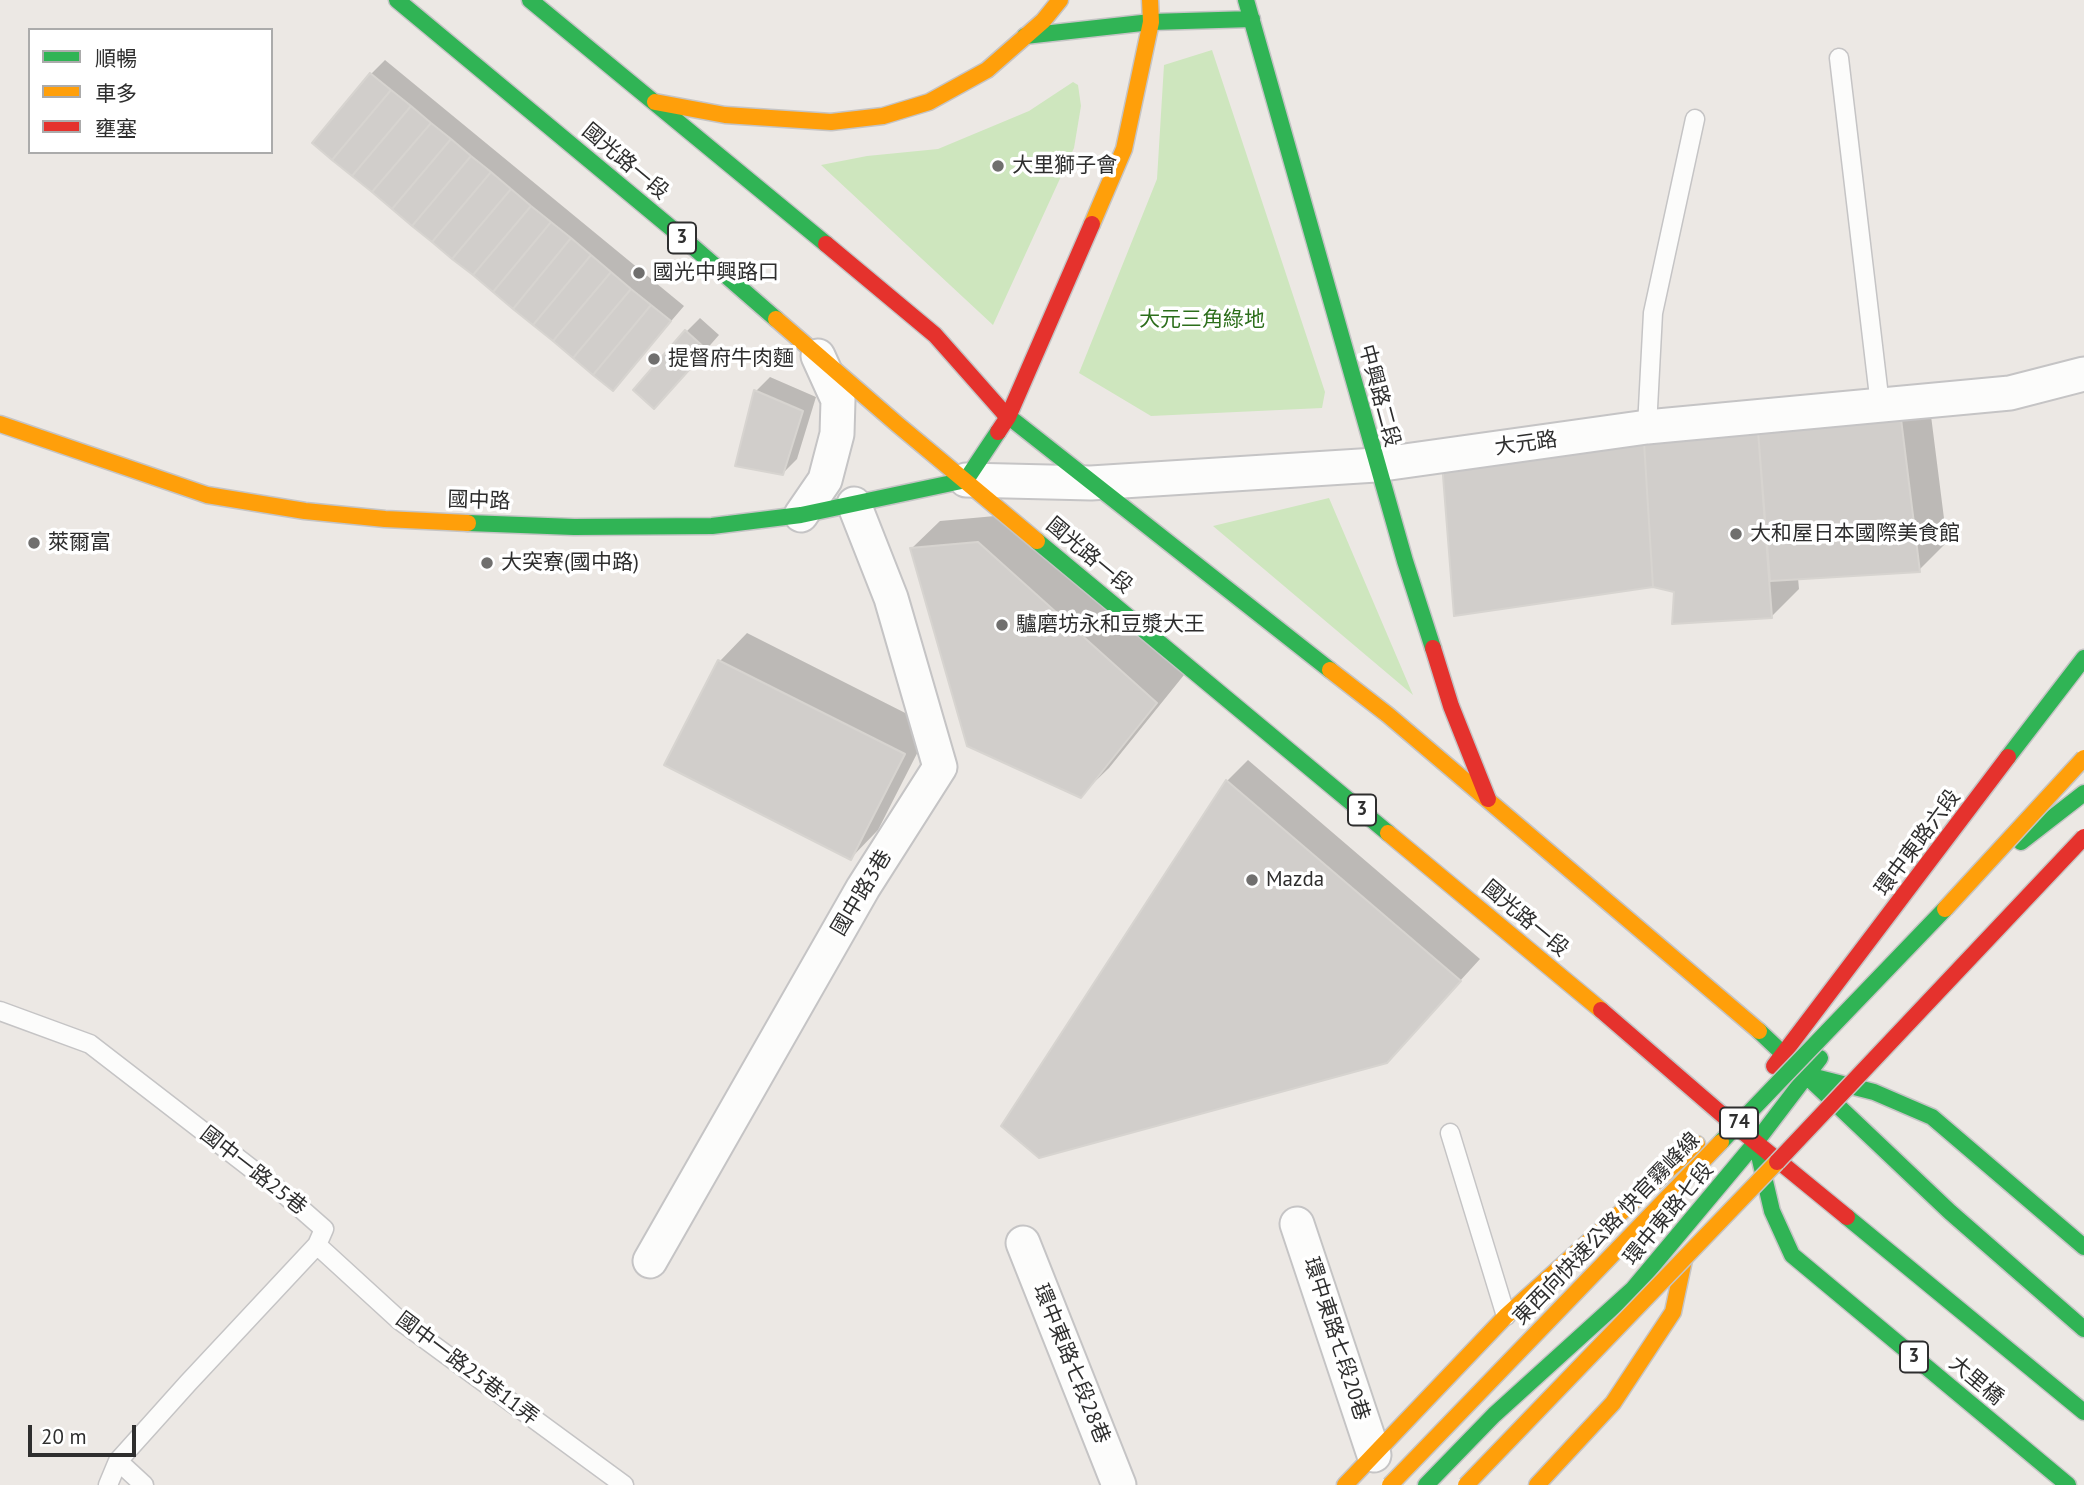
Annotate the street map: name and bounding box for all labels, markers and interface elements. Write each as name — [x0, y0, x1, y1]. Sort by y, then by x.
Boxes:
legend — [28, 28, 273, 154]
text: 順暢 — [95, 45, 137, 72]
text: 車多 — [95, 80, 137, 107]
text: 壅塞 — [95, 115, 137, 142]
street label: 國光路一段 — [577, 119, 673, 205]
place label: 大里獅子會 — [1012, 153, 1117, 179]
marker: 大里獅子會 — [990, 158, 1006, 174]
road number: 3 — [668, 222, 696, 254]
place label: 國光中興路口 — [653, 260, 779, 286]
marker: 國光中興路口 — [631, 265, 647, 281]
park label: 大元三角綠地 — [1139, 307, 1265, 333]
street label: 中興路二段 — [1353, 342, 1405, 450]
place label: 提督府牛肉麵 — [668, 346, 794, 372]
marker: 提督府牛肉麵 — [646, 351, 662, 367]
street label: 大元路 — [1493, 427, 1559, 461]
street label: 國中路 — [447, 487, 511, 515]
street label: 國光路一段 — [1041, 513, 1137, 599]
place label: 大和屋日本國際美食館 — [1750, 521, 1960, 547]
marker: 大和屋日本國際美食館 — [1728, 526, 1744, 542]
place label: 萊爾富 — [48, 530, 111, 556]
marker: 萊爾富 — [26, 535, 42, 551]
place label: 大突寮(國中路) — [501, 550, 639, 576]
marker: 大突寮(國中路) — [479, 555, 495, 571]
place label: 驢磨坊永和豆漿大王 — [1016, 612, 1205, 638]
marker: 驢磨坊永和豆漿大王 — [994, 617, 1010, 633]
street label: 環中東路六段 — [1870, 785, 1966, 901]
road number: 3 — [1348, 794, 1376, 825]
street label: 國中路3巷 — [827, 846, 897, 940]
place label: Mazda — [1266, 867, 1324, 893]
marker: Mazda — [1244, 872, 1260, 888]
street label: 國光路一段 — [1477, 876, 1573, 962]
road number: 74 — [1720, 1107, 1758, 1138]
street label: 國中一路25巷 — [195, 1122, 311, 1220]
street label: 東西向快速公路 快官霧峰線 — [1508, 1128, 1706, 1330]
street label: 環中東路七段 — [1619, 1158, 1719, 1270]
street label: 環中東路七段20巷 — [1298, 1254, 1374, 1424]
street label: 環中東路七段28巷 — [1027, 1281, 1115, 1447]
street label: 國中一路25巷11弄 — [391, 1307, 543, 1431]
road number: 3 — [1900, 1342, 1928, 1372]
street label: 大里橋 — [1944, 1351, 2008, 1411]
scale bar — [32, 1412, 140, 1456]
text: 20 m — [41, 1423, 87, 1450]

